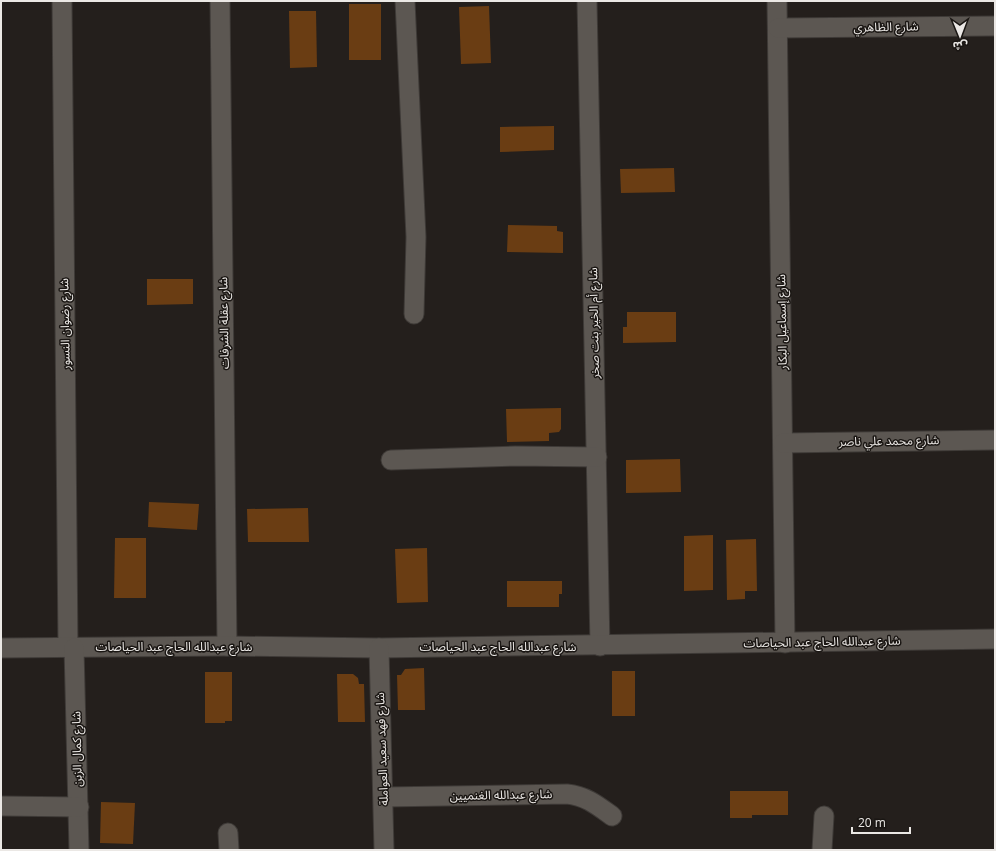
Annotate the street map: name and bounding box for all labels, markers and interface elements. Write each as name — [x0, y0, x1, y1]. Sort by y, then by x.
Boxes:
north arrow — [940, 16, 980, 56]
street label: شارع الظاهري — [853, 17, 919, 37]
text: ش — [953, 39, 968, 54]
street label: شارع أم الخير بنت صخر — [584, 267, 604, 380]
street label: شارع إسماعيل البكار — [772, 274, 792, 371]
street label: شارع عقلة الشرفات — [214, 277, 234, 369]
street label: شارع رضوان النسور — [55, 278, 75, 371]
street label: شارع محمد علي ناصر — [837, 431, 940, 452]
street label: شارع عبدالله الحاج عبد الحياصات — [743, 632, 901, 652]
street label: شارع عبدالله الحاج عبد الحياصات — [96, 638, 252, 656]
street label: شارع عبدالله الحاج عبد الحياصات — [420, 638, 576, 656]
street label: شارع فهد سعيد العواملة — [371, 692, 393, 806]
street label: شارع كمال الزبن — [67, 711, 87, 787]
street label: شارع عبدالله الغنميين — [450, 785, 552, 805]
scale bar — [852, 809, 910, 835]
text: 20 m — [858, 814, 886, 831]

